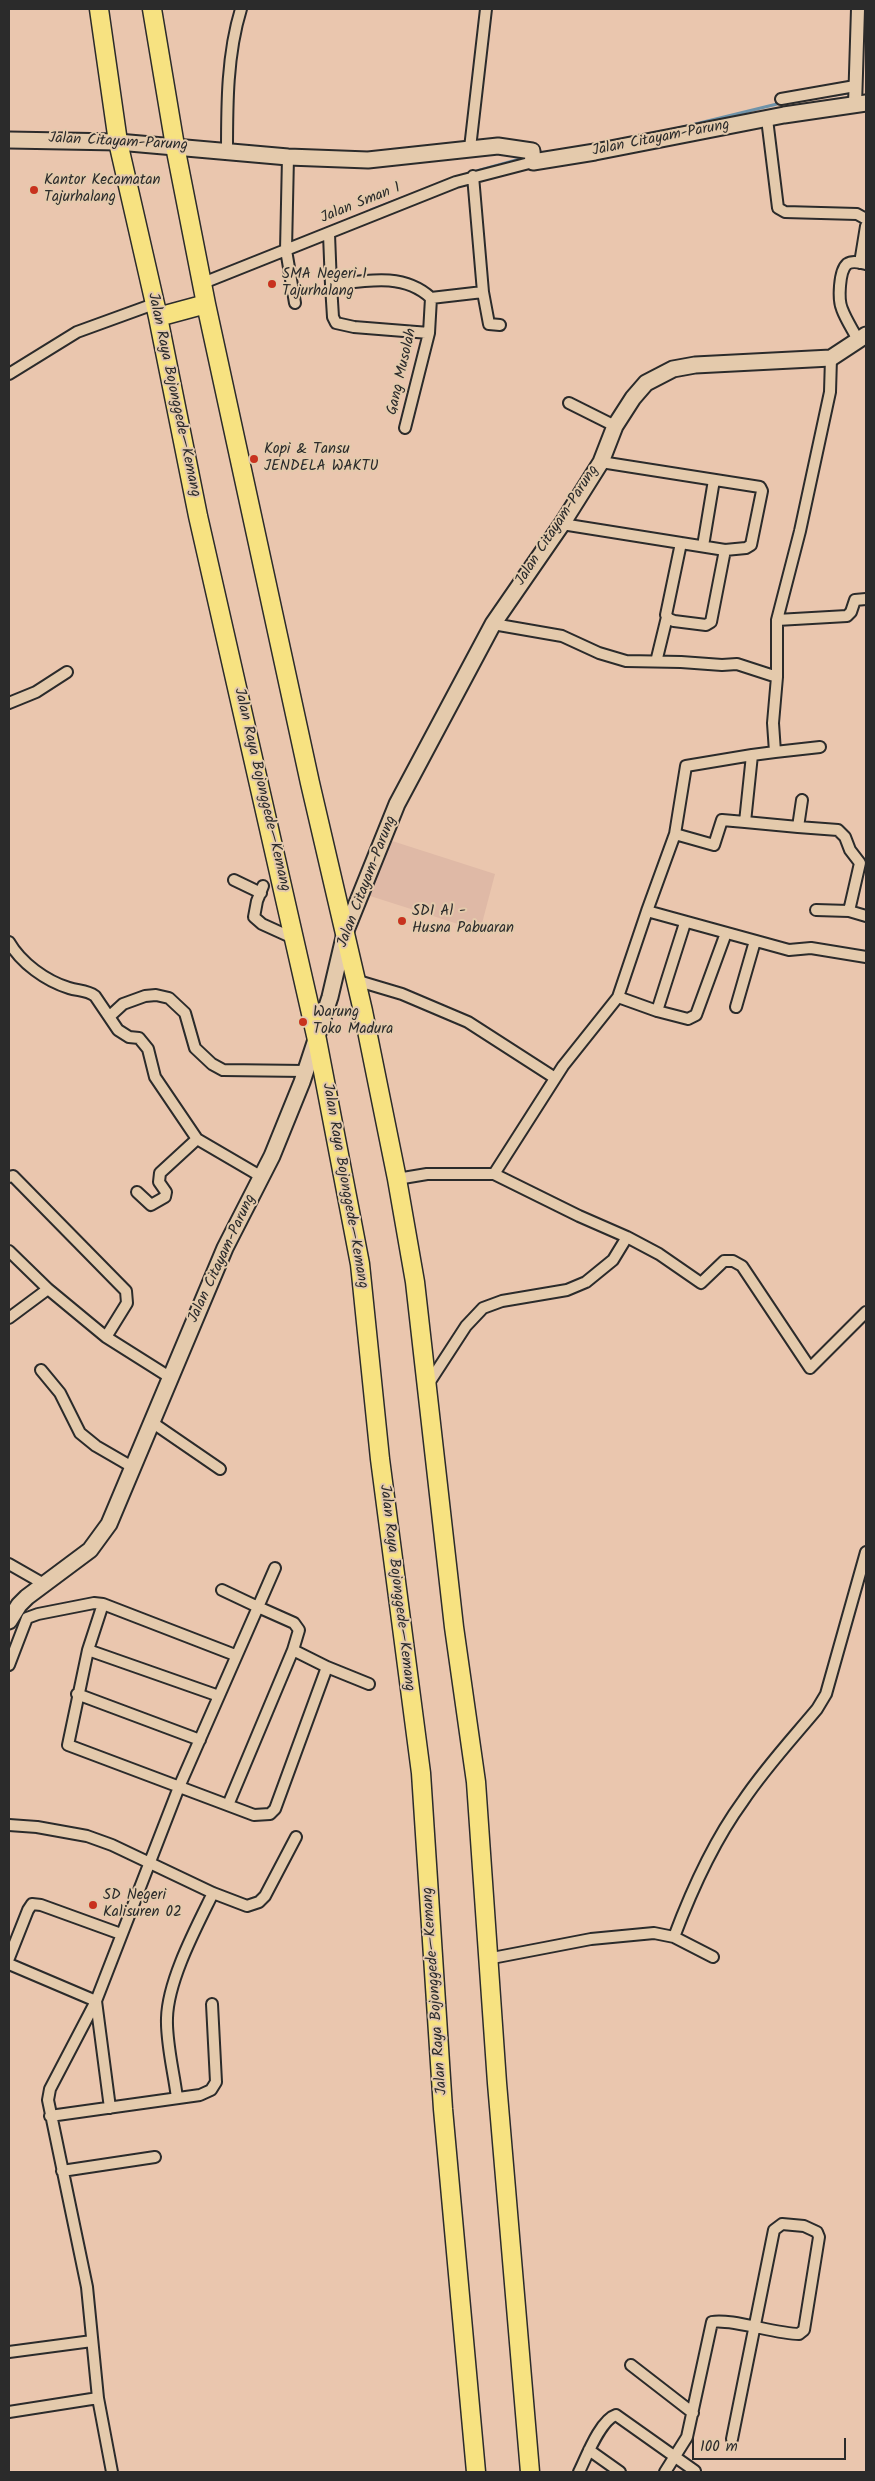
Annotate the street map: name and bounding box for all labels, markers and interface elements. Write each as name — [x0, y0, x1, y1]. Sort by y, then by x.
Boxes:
street label: Jalan Citayam-Parung — [591, 117, 731, 161]
street label: Jalan Citayam-Parung — [48, 130, 188, 156]
place label: Kantor Kecamatan Tajurhalang — [44, 172, 161, 207]
street label: Jalan Sman 1 — [318, 180, 404, 228]
marker: Kantor Kecamatan Tajurhalang — [28, 184, 40, 196]
place label: SMA Negeri 1 Tajurhalang — [282, 266, 367, 301]
marker: SMA Negeri 1 Tajurhalang — [266, 278, 278, 290]
street label: Jalan Raya Bojonggede—Kemang — [143, 291, 203, 499]
street label: Gang Musolah — [384, 327, 422, 417]
place label: Kopi & Tansu JENDELA WAKTU — [264, 441, 378, 476]
marker: Kopi & Tansu JENDELA WAKTU — [248, 453, 260, 465]
street label: Jalan Citayam-Parung — [512, 463, 604, 589]
street label: Jalan Raya Bojonggede—Kemang — [229, 686, 293, 894]
street label: Jalan Citayam-Parung — [335, 814, 401, 950]
place label: SDI Al - Husna Pabuaran — [412, 903, 514, 938]
marker: SDI Al - Husna Pabuaran — [396, 915, 408, 927]
place label: Warung Toko Madura — [313, 1004, 393, 1039]
marker: Warung Toko Madura — [297, 1016, 309, 1028]
street label: Jalan Raya Bojonggede—Kemang — [317, 1082, 371, 1290]
street label: Jalan Citayam-Parung — [185, 1192, 261, 1326]
street label: Jalan Raya Bojonggede—Kemang — [374, 1484, 418, 1692]
street label: Jalan Raya Bojonggede—Kemang — [420, 1886, 452, 2096]
place label: SD Negeri Kalisuren 02 — [103, 1887, 182, 1922]
marker: SD Negeri Kalisuren 02 — [87, 1899, 99, 1911]
scale bar — [695, 2428, 849, 2460]
text: 100 m — [700, 2435, 738, 2459]

